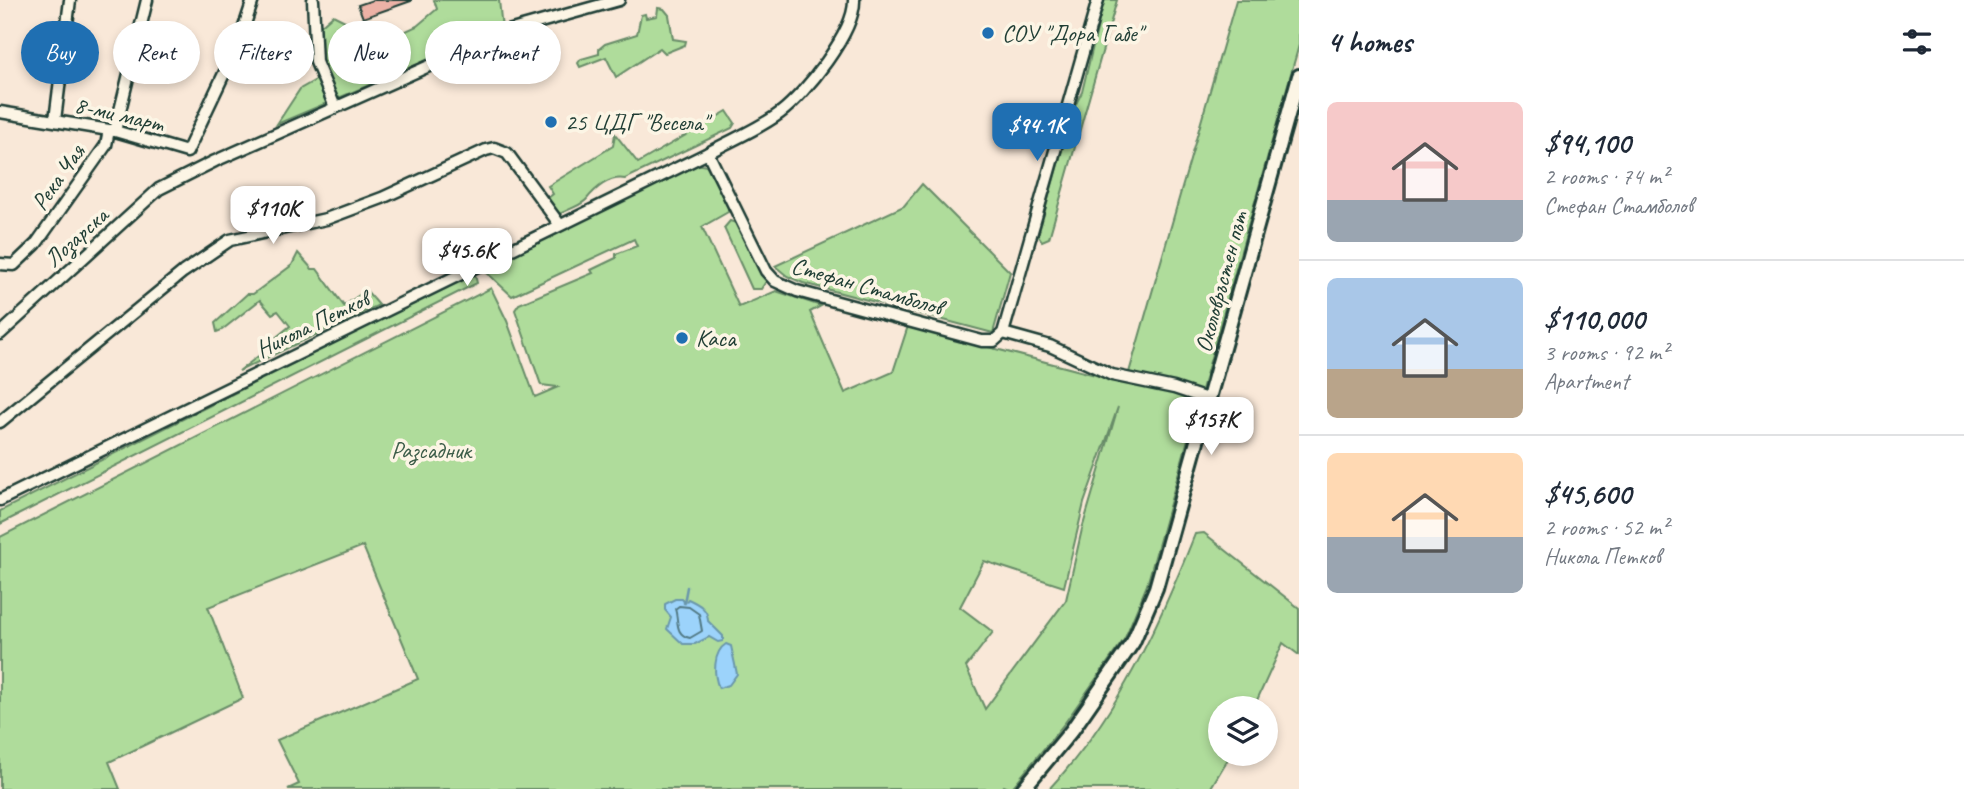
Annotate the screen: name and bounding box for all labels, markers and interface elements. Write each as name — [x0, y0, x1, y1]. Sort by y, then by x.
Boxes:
place label: СОУ "Дора Габе" — [1002, 18, 1148, 48]
chip: Buy — [21, 21, 99, 84]
chip: Rent — [113, 21, 200, 84]
chip: Filters — [214, 21, 314, 84]
chip: New — [328, 21, 411, 84]
chip: Apartment — [425, 21, 561, 84]
text: 4 homes — [1327, 23, 1412, 61]
icon: filters — [1898, 23, 1936, 61]
marker: СОУ "Дора Габе" — [980, 25, 996, 41]
street label: 8-ми март — [72, 89, 168, 139]
pin: $94.1K — [980, 104, 1094, 163]
place label: 25 ЦДГ "Весела" — [565, 107, 713, 137]
text: $94.1K — [1008, 111, 1066, 140]
marker: 25 ЦДГ "Весела" — [543, 114, 559, 130]
text: $94,100 — [1544, 124, 1631, 162]
icon: home — [1383, 130, 1467, 214]
street label: Река Чая — [24, 137, 92, 216]
text: 2 rooms · 74 m² — [1544, 162, 1668, 191]
pin: $110K — [224, 187, 322, 246]
text: Стефан Стамболов — [1544, 191, 1693, 220]
text: $110K — [246, 194, 300, 223]
street label: Лозарска — [38, 199, 116, 274]
street label: Околовръстен път — [1188, 207, 1255, 356]
pin: $45.6K — [410, 229, 524, 288]
text: $45.6K — [438, 236, 496, 265]
street label: Стефан Стамболов — [788, 250, 950, 323]
street label: Никола Петков — [251, 282, 377, 364]
text: $110,000 — [1544, 300, 1644, 338]
icon: home — [1383, 306, 1467, 390]
place label: Каса — [696, 323, 737, 353]
marker: Каса — [674, 330, 690, 346]
text: 3 rooms · 92 m² — [1544, 338, 1668, 367]
text: Apartment — [1544, 367, 1629, 396]
pin: $157K — [1162, 398, 1260, 457]
text: $157K — [1185, 405, 1237, 434]
park label: Разсадник — [391, 435, 473, 466]
text: $45,600 — [1544, 475, 1631, 513]
icon: home — [1383, 481, 1467, 565]
text: 2 rooms · 52 m² — [1544, 513, 1668, 542]
text: Никола Петков — [1544, 542, 1661, 571]
map controls — [1208, 696, 1278, 766]
button: layers — [1208, 696, 1278, 766]

